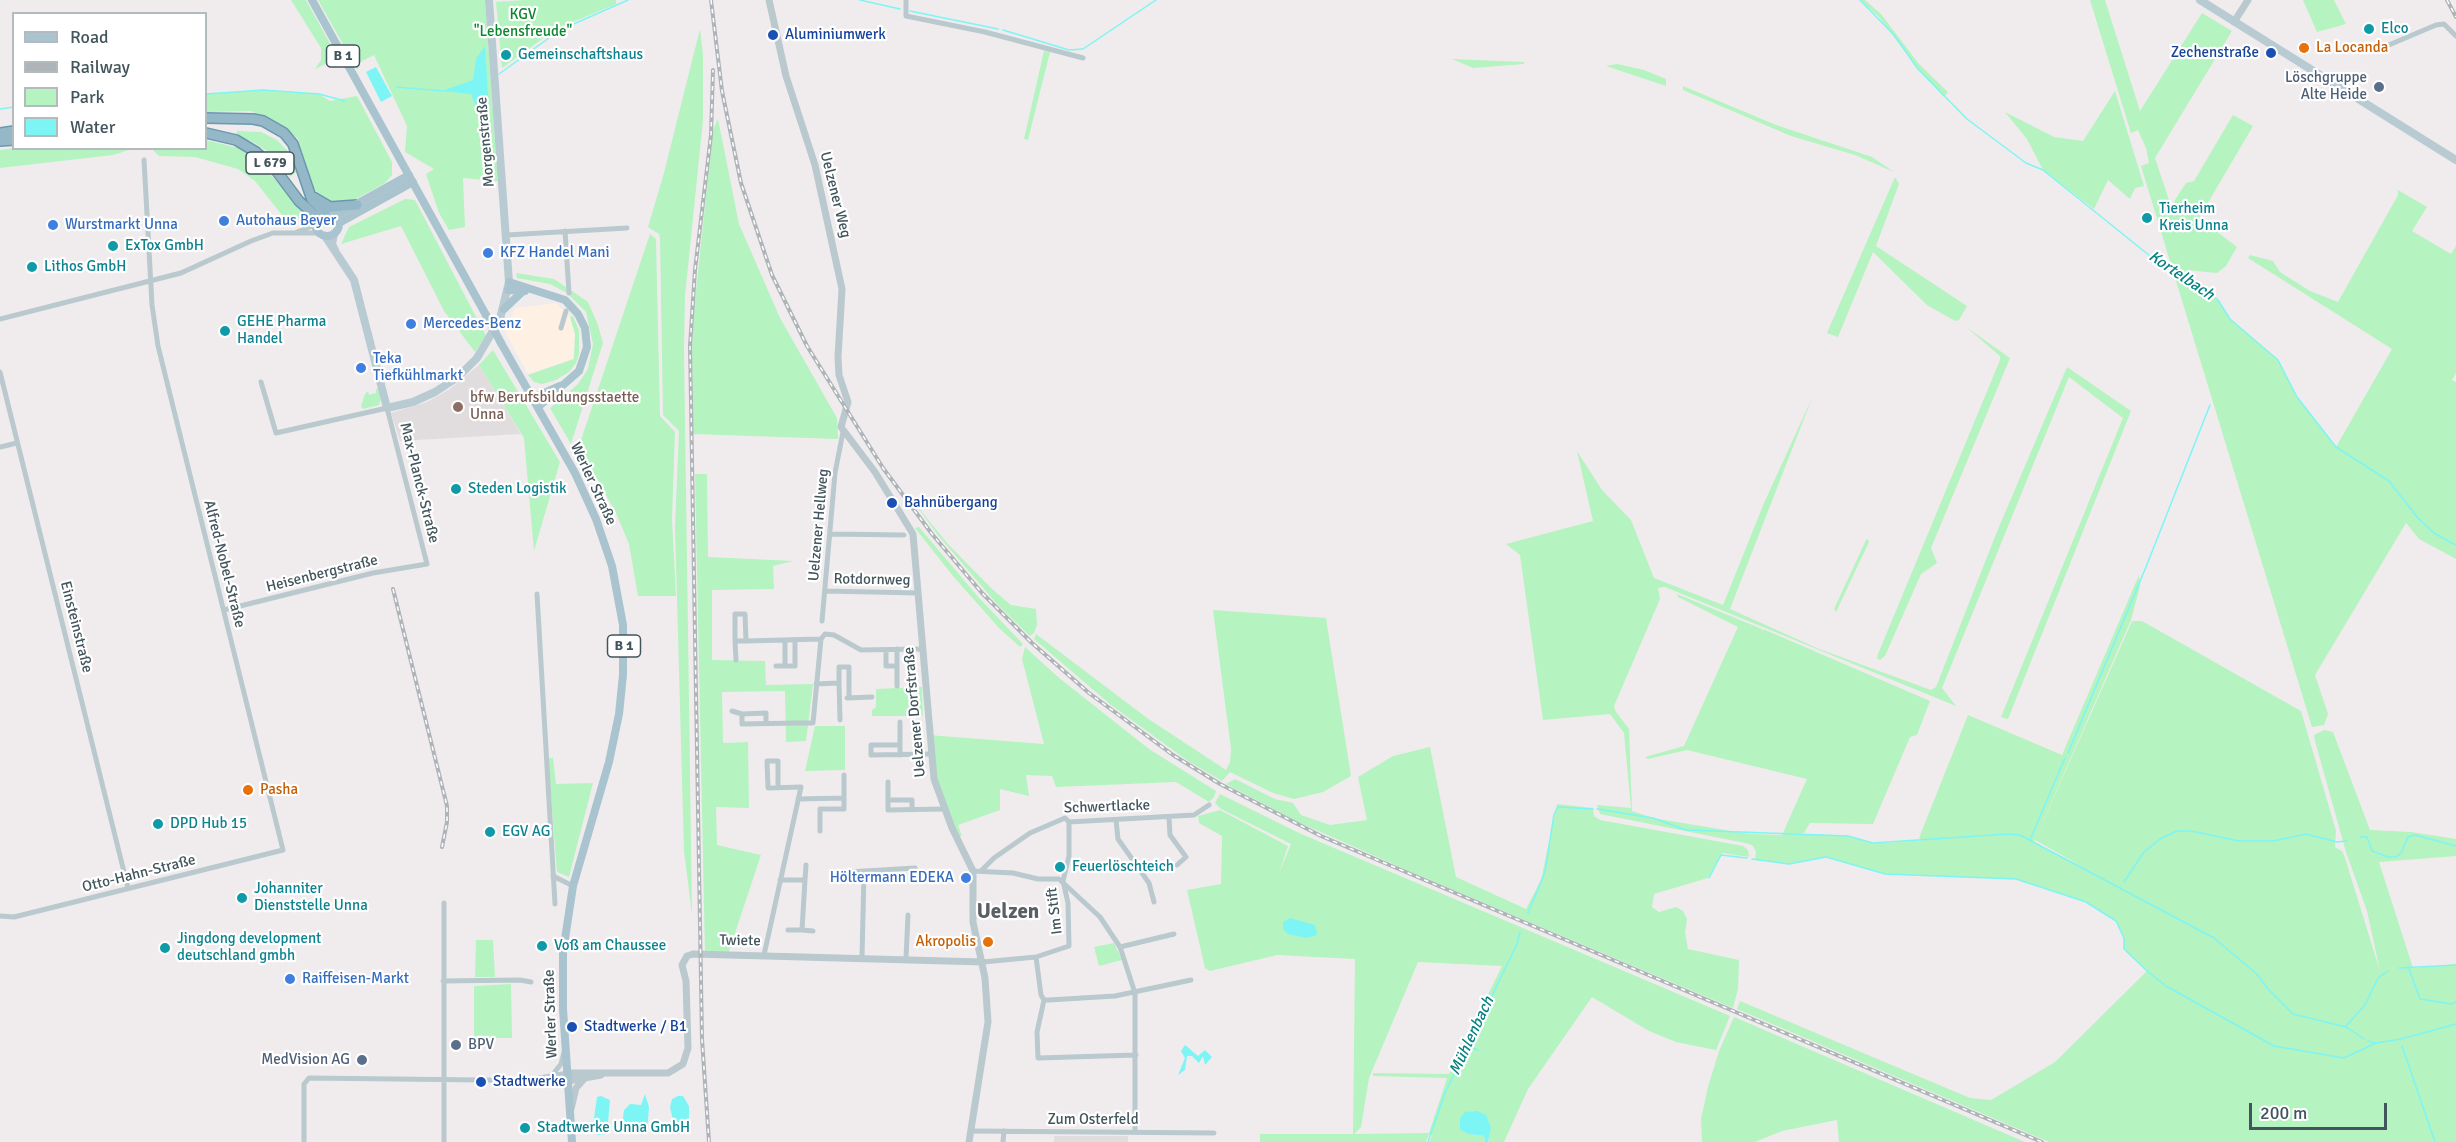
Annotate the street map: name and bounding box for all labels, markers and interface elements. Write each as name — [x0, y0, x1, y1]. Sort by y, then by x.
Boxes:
park label: KGV "Lebensfreude" — [474, 6, 572, 41]
legend — [12, 12, 207, 150]
place label: Elco — [2381, 20, 2409, 38]
marker: Elco — [2362, 22, 2376, 36]
text: Road — [70, 26, 109, 48]
place label: Aluminiumwerk — [785, 26, 886, 44]
marker: Aluminiumwerk — [766, 28, 780, 42]
place label: La Locanda — [2316, 39, 2388, 57]
marker: La Locanda — [2297, 41, 2311, 55]
place label: Zechenstraße — [2171, 44, 2259, 62]
road number: B 1 — [326, 45, 360, 67]
place label: Gemeinschaftshaus — [518, 46, 643, 64]
marker: Zechenstraße — [2264, 46, 2278, 60]
marker: Gemeinschaftshaus — [499, 48, 513, 62]
text: Railway — [70, 56, 130, 78]
place label: Löschgruppe Alte Heide — [2285, 69, 2367, 104]
marker: Löschgruppe Alte Heide — [2372, 80, 2386, 94]
text: Park — [70, 86, 105, 108]
street label: Morgenstraße — [473, 96, 499, 188]
text: Water — [70, 116, 115, 138]
street label: Uelzener Weg — [816, 150, 854, 240]
road number: L 679 — [246, 152, 294, 174]
place label: Tierheim Kreis Unna — [2159, 200, 2229, 235]
marker: Tierheim Kreis Unna — [2140, 211, 2154, 225]
place label: Autohaus Beyer — [236, 212, 336, 230]
marker: Autohaus Beyer — [217, 214, 231, 228]
place label: Wurstmarkt Unna — [65, 216, 178, 234]
marker: Wurstmarkt Unna — [46, 218, 60, 232]
place label: ExTox GmbH — [125, 237, 204, 255]
marker: ExTox GmbH — [106, 239, 120, 253]
place label: KFZ Handel Mani — [500, 244, 610, 262]
marker: KFZ Handel Mani — [481, 246, 495, 260]
water label: Kortelbach — [2145, 247, 2217, 305]
place label: Lithos GmbH — [44, 258, 126, 276]
marker: Lithos GmbH — [25, 260, 39, 274]
place label: GEHE Pharma Handel — [237, 313, 326, 348]
place label: Mercedes-Benz — [423, 315, 521, 333]
marker: Mercedes-Benz — [404, 317, 418, 331]
marker: GEHE Pharma Handel — [218, 324, 232, 338]
place label: Teka Tiefkühlmarkt — [373, 350, 463, 385]
marker: Teka Tiefkühlmarkt — [354, 361, 368, 375]
place label: bfw Berufsbildungsstaette Unna — [470, 389, 639, 424]
marker: bfw Berufsbildungsstaette Unna — [451, 400, 465, 414]
street label: Max-Planck-Straße — [395, 421, 443, 545]
street label: Werler Straße — [566, 440, 620, 528]
street label: Uelzener Hellweg — [805, 468, 833, 582]
place label: Steden Logistik — [468, 480, 567, 498]
marker: Steden Logistik — [449, 482, 463, 496]
place label: Bahnübergang — [904, 494, 998, 512]
marker: Bahnübergang — [885, 496, 899, 510]
street label: Alfred-Nobel-Straße — [199, 498, 249, 630]
street label: Heisenbergstraße — [264, 551, 380, 597]
street label: Rotdornweg — [833, 570, 911, 590]
street label: Einsteinstraße — [56, 579, 96, 675]
road number: B 1 — [608, 635, 640, 657]
street label: Uelzener Dorfstraße — [900, 646, 930, 778]
place label: Pasha — [260, 781, 298, 799]
marker: Pasha — [241, 783, 255, 797]
street label: Schwertlacke — [1064, 796, 1150, 818]
place label: DPD Hub 15 — [170, 815, 247, 833]
marker: DPD Hub 15 — [151, 817, 165, 831]
place label: EGV AG — [502, 823, 550, 841]
marker: EGV AG — [483, 825, 497, 839]
street label: Otto-Hahn-Straße — [80, 851, 198, 897]
place label: Feuerlöschteich — [1072, 858, 1174, 876]
marker: Feuerlöschteich — [1053, 860, 1067, 874]
place label: Höltermann EDEKA — [830, 869, 954, 887]
marker: Höltermann EDEKA — [959, 871, 973, 885]
place label: Johanniter Dienststelle Unna — [254, 880, 368, 915]
street label: Im Stift — [1043, 887, 1067, 935]
marker: Johanniter Dienststelle Unna — [235, 891, 249, 905]
district label: Uelzen — [977, 899, 1039, 925]
place label: Jingdong development deutschland gmbh — [177, 930, 321, 965]
street label: Twiete — [719, 932, 761, 950]
place label: Akropolis — [916, 933, 976, 951]
marker: Akropolis — [981, 935, 995, 949]
place label: Voß am Chaussee — [554, 937, 666, 955]
marker: Voß am Chaussee — [535, 939, 549, 953]
marker: Jingdong development deutschland gmbh — [158, 941, 172, 955]
street label: Werler Straße — [540, 969, 562, 1059]
place label: Raiffeisen-Markt — [302, 970, 409, 988]
marker: Raiffeisen-Markt — [283, 972, 297, 986]
water label: Mühlenbach — [1445, 994, 1499, 1078]
place label: Stadtwerke / B1 — [584, 1018, 687, 1036]
marker: Stadtwerke / B1 — [565, 1020, 579, 1034]
place label: BPV — [468, 1036, 494, 1054]
marker: BPV — [449, 1038, 463, 1052]
place label: MedVision AG — [261, 1051, 350, 1069]
marker: MedVision AG — [355, 1053, 369, 1067]
place label: Stadtwerke — [493, 1073, 566, 1091]
marker: Stadtwerke — [474, 1075, 488, 1089]
scale bar — [2252, 1091, 2390, 1129]
text: 200 m — [2260, 1102, 2307, 1124]
street label: Zum Osterfeld — [1047, 1111, 1139, 1129]
place label: Stadtwerke Unna GmbH — [537, 1119, 690, 1137]
marker: Stadtwerke Unna GmbH — [518, 1121, 532, 1135]

